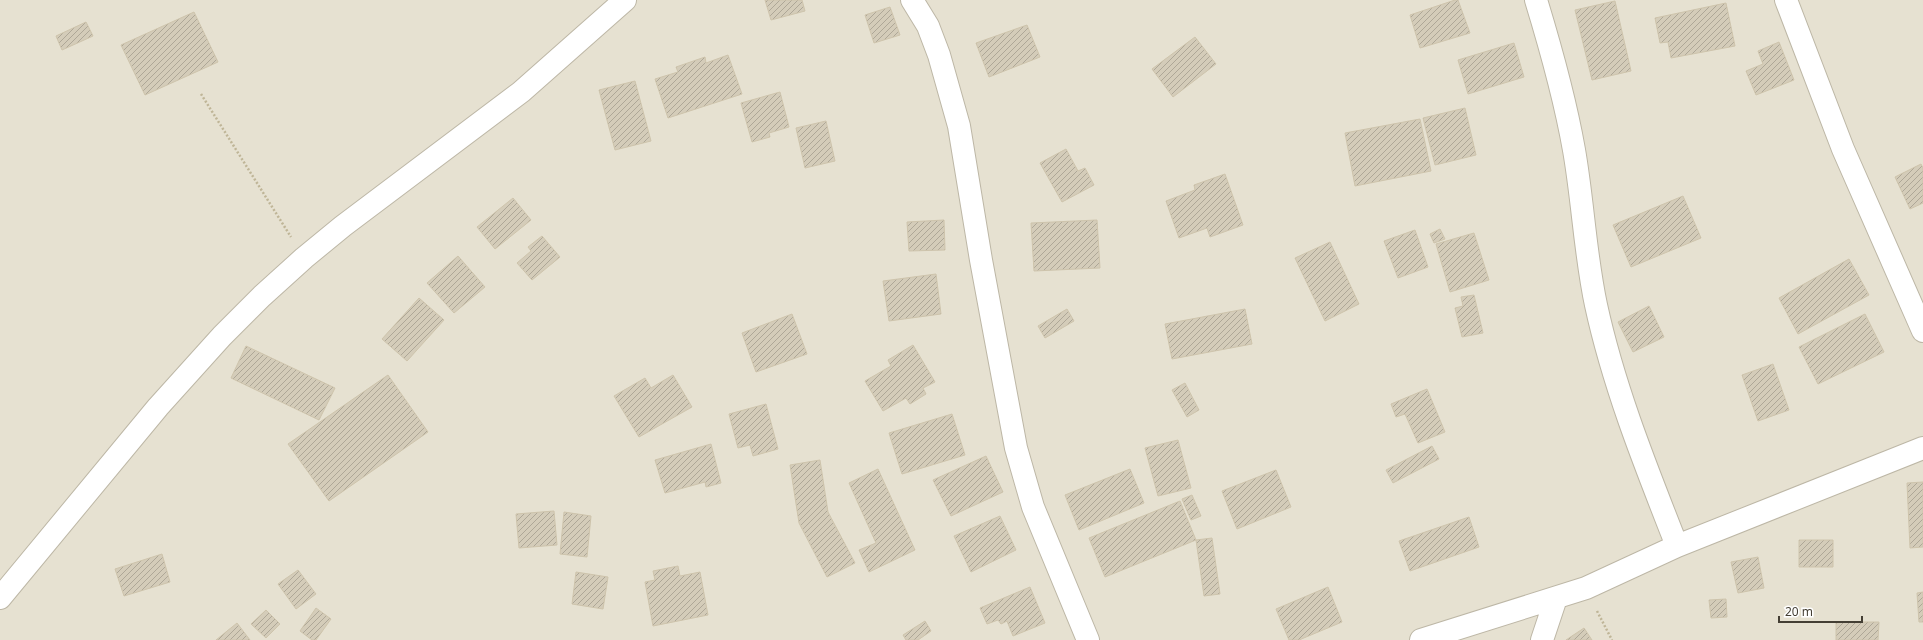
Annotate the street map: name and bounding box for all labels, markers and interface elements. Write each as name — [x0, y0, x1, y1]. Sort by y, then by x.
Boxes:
scale bar — [1779, 598, 1862, 624]
text: 20 m — [1785, 603, 1813, 620]

